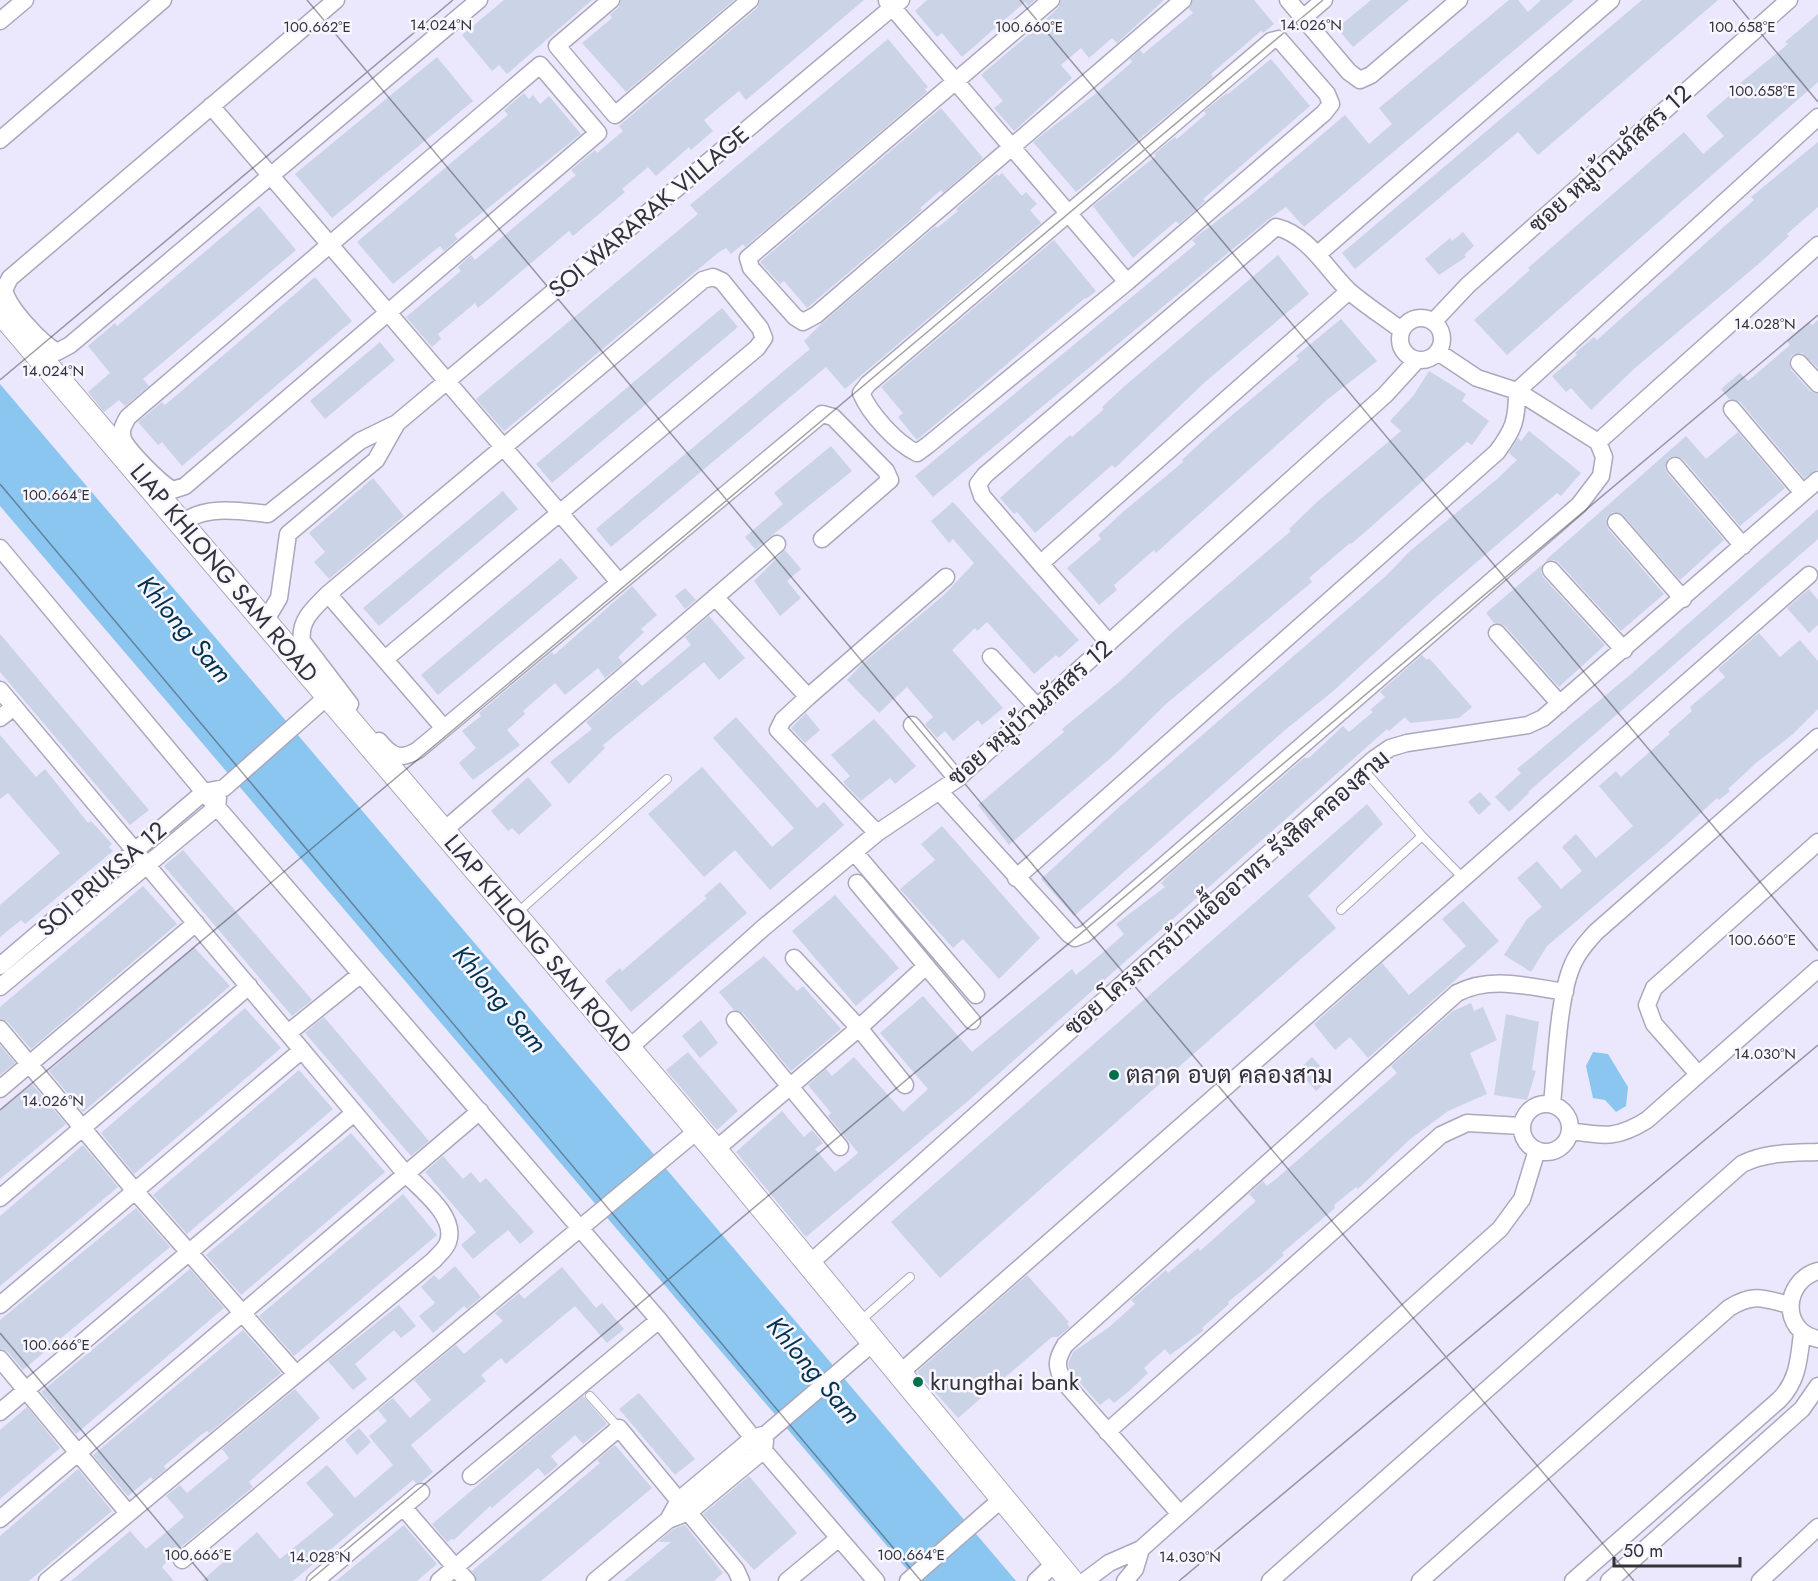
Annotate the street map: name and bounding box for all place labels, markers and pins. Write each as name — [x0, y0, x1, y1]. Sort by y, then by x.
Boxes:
place label: ตลาด อบต คลองสาม — [1126, 1057, 1333, 1092]
marker: ตลาด อบต คลองสาม — [1107, 1068, 1121, 1082]
place label: krungthai bank — [930, 1364, 1080, 1399]
marker: krungthai bank — [911, 1375, 925, 1389]

